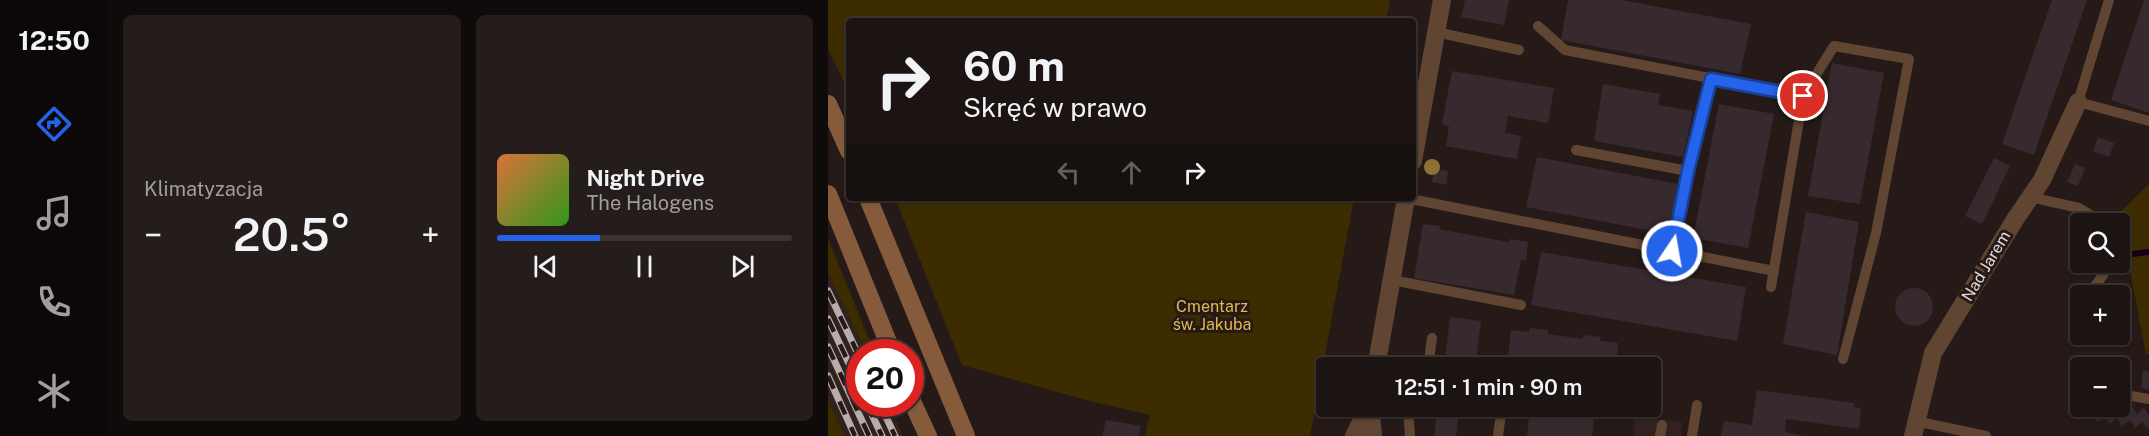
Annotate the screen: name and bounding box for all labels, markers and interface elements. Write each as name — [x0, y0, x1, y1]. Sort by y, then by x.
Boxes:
text: 12:50 — [18, 24, 90, 56]
text: 60 m — [963, 41, 1065, 90]
icon: right — [864, 42, 942, 120]
pin — [1777, 70, 1828, 121]
icon: arrive — [1786, 79, 1819, 112]
text: Skręć w prawo — [963, 91, 1147, 123]
icon: directions — [33, 103, 75, 145]
icon: left — [1052, 156, 1085, 189]
icon: ahead — [1115, 156, 1148, 189]
icon: right — [1178, 156, 1211, 189]
text: Night Drive — [587, 165, 705, 191]
text: Klimatyzacja — [144, 177, 263, 201]
text: The Halogens — [587, 191, 714, 215]
icon: music — [33, 192, 75, 234]
text: 20.5° — [233, 208, 351, 261]
map controls — [2070, 213, 2130, 417]
button: search — [2070, 213, 2130, 273]
text: − — [144, 216, 162, 254]
text: + — [421, 216, 439, 254]
position arrow — [1640, 219, 1704, 283]
street label: Nad Jarem — [1958, 228, 2014, 304]
icon: previous — [529, 250, 562, 283]
icon: pause — [628, 250, 661, 283]
icon: next — [726, 250, 759, 283]
icon: phone — [33, 281, 75, 323]
button: + — [2070, 285, 2130, 345]
park label: Cmentarz św. Jakuba — [1173, 297, 1251, 334]
speed limit sign: 20 — [846, 339, 924, 417]
button: − — [2070, 357, 2130, 417]
icon: climate — [33, 370, 75, 412]
text: 12:51 · 1 min · 90 m — [1395, 374, 1582, 400]

